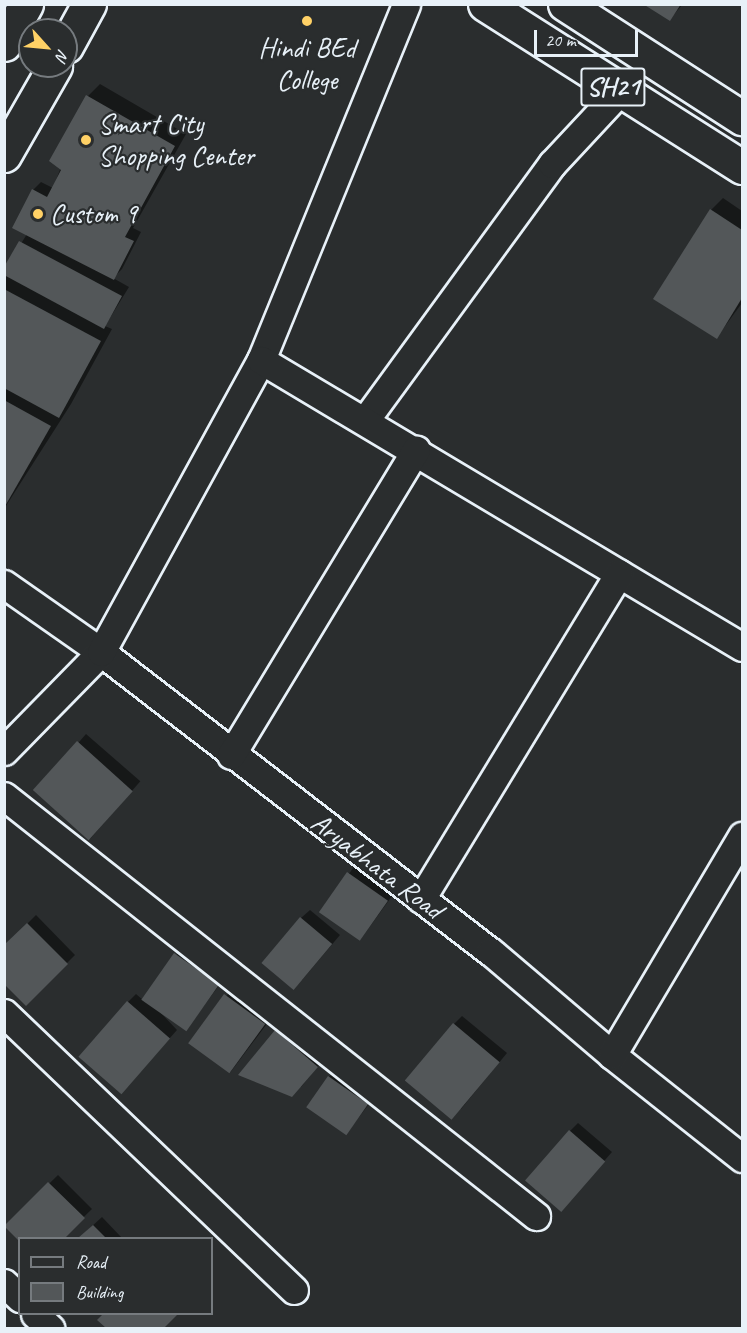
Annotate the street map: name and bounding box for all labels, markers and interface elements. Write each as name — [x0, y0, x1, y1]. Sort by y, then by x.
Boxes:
marker: Hindi BEd College — [300, 14, 314, 28]
north arrow — [18, 18, 78, 78]
scale bar — [537, 18, 640, 56]
text: 20 m — [545, 29, 576, 51]
place label: Hindi BEd College — [258, 31, 356, 97]
text: N — [51, 46, 73, 64]
road number: SH21 — [580, 63, 646, 111]
place label: Smart City Shopping Center — [98, 107, 254, 173]
marker: Smart City Shopping Center — [79, 133, 93, 147]
place label: Custom 9 — [50, 197, 137, 231]
marker: Custom 9 — [31, 207, 45, 221]
street label: Aryabhata Road — [304, 806, 450, 926]
legend — [18, 1237, 213, 1315]
text: Road — [76, 1251, 106, 1273]
text: Building — [76, 1281, 123, 1303]

